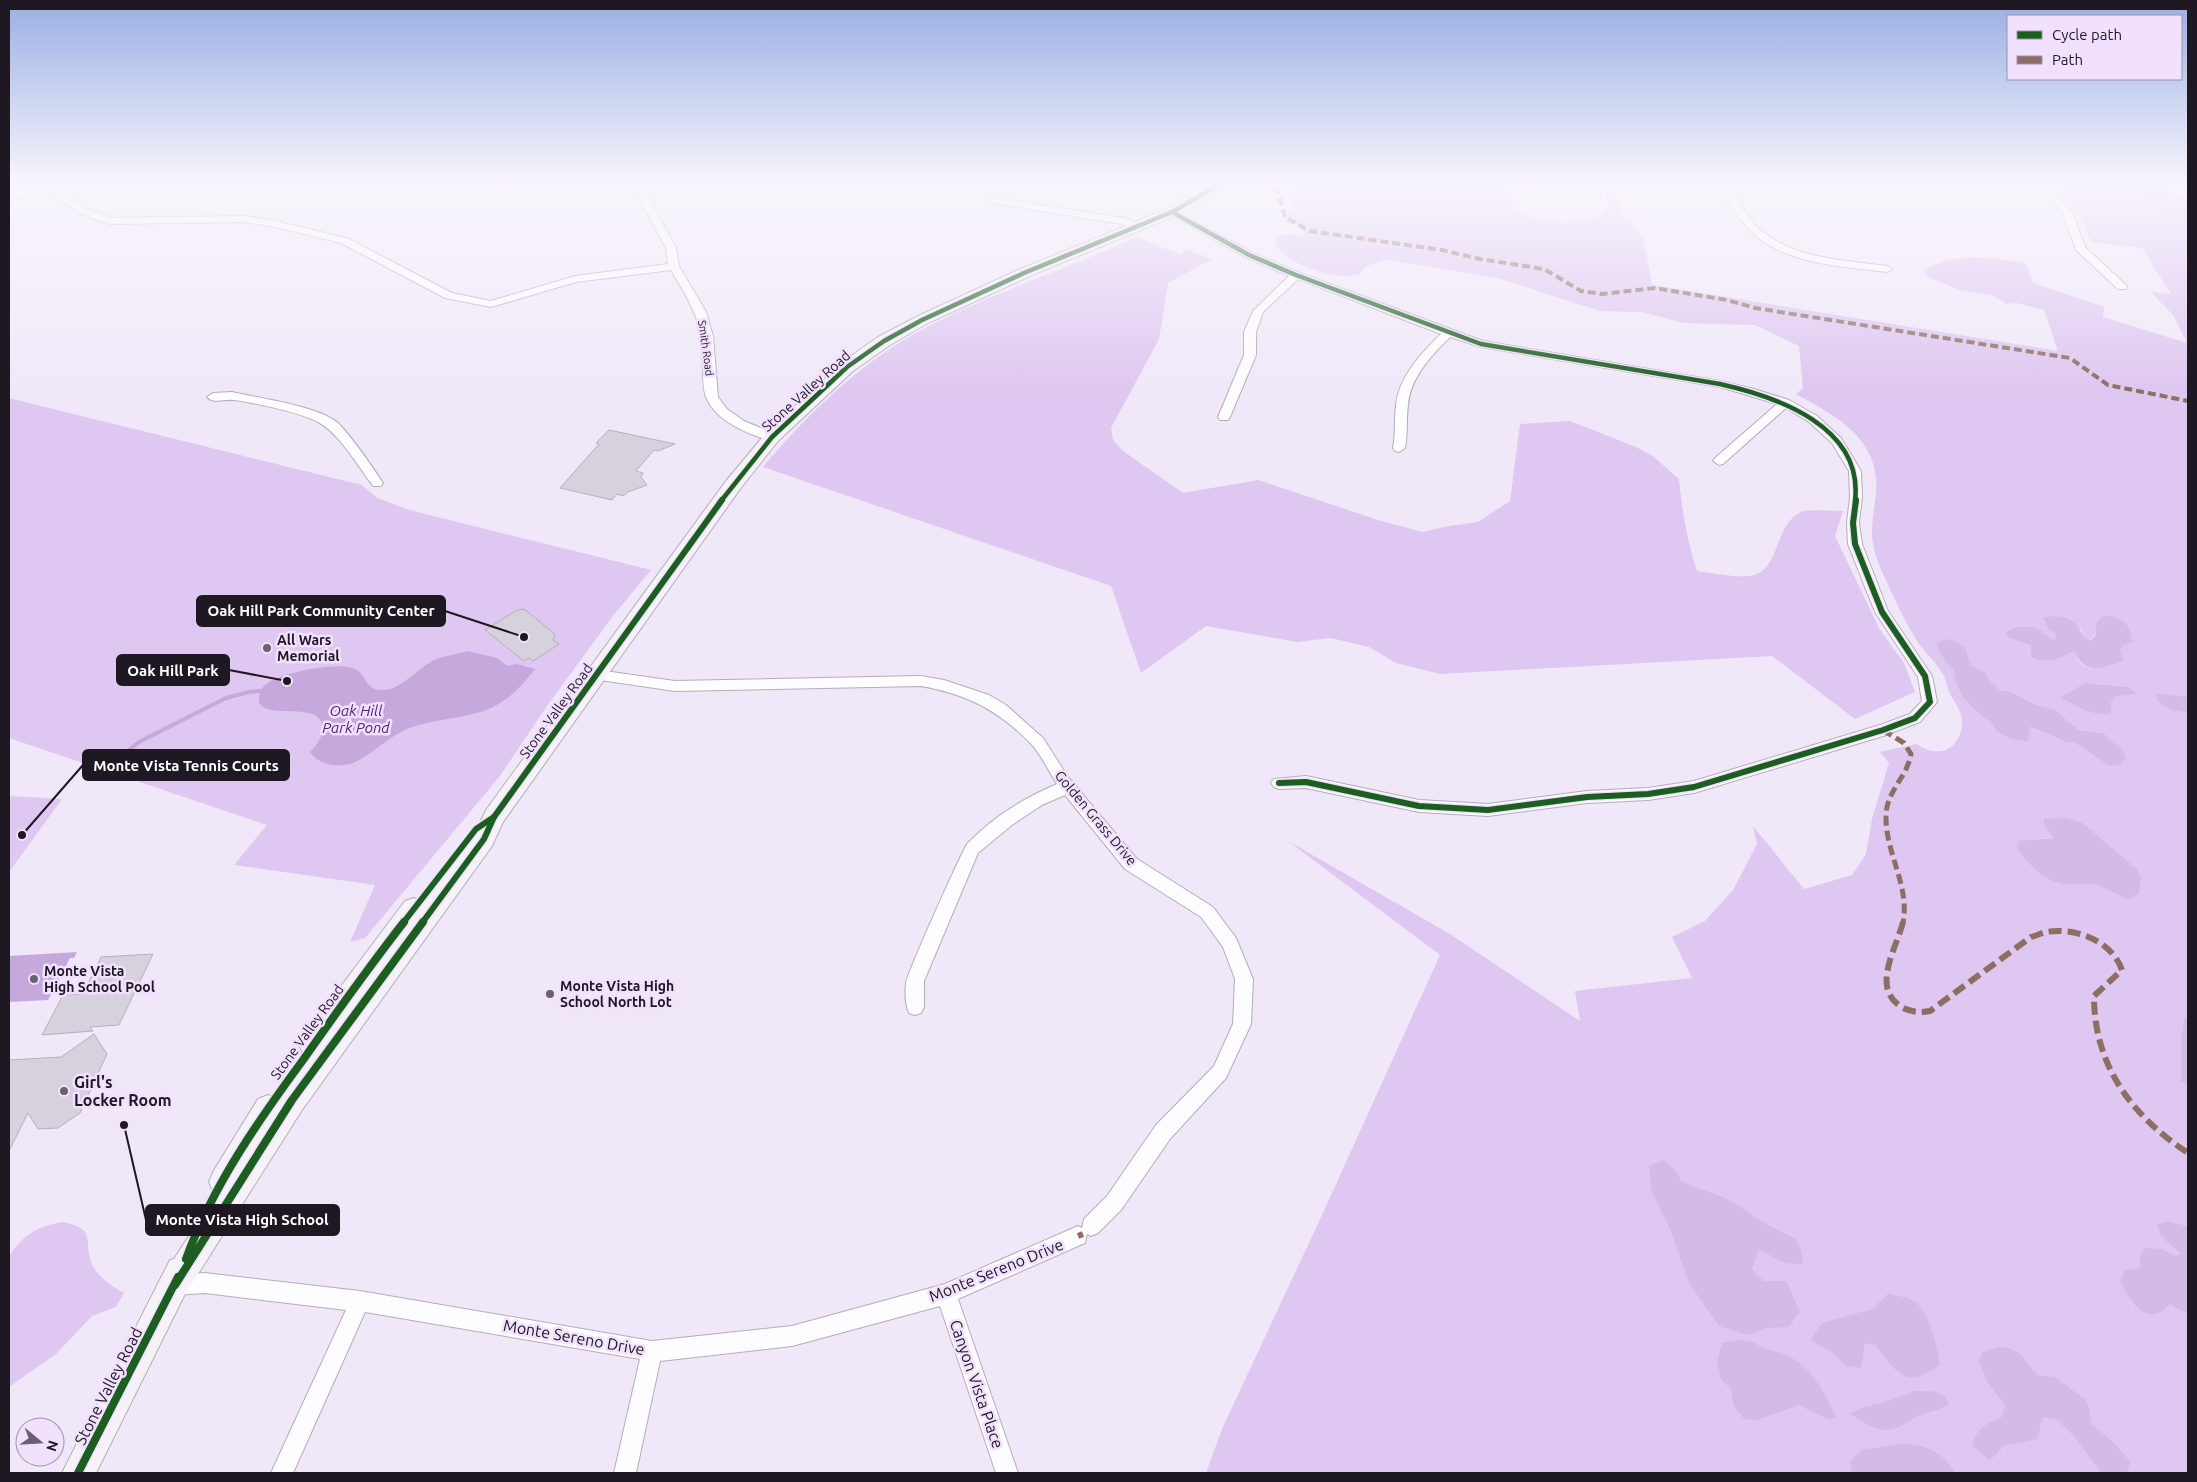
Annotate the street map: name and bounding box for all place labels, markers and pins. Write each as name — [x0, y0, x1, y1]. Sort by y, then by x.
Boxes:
callout: Oak Hill Park Community Center — [197, 596, 445, 626]
place label: All Wars Memorial — [277, 632, 340, 664]
marker: All Wars Memorial — [261, 642, 273, 654]
callout: Oak Hill Park — [117, 655, 229, 685]
callout: Monte Vista Tennis Courts — [83, 750, 289, 780]
place label: Monte Vista High School Pool — [44, 963, 155, 995]
marker: Monte Vista High School Pool — [28, 973, 40, 985]
place label: Monte Vista High School North Lot — [560, 978, 674, 1010]
marker: Monte Vista High School North Lot — [544, 988, 556, 1000]
place label: Girl's Locker Room — [74, 1073, 172, 1109]
marker: Girl's Locker Room — [58, 1085, 70, 1097]
callout: Monte Vista High School — [146, 1205, 339, 1235]

